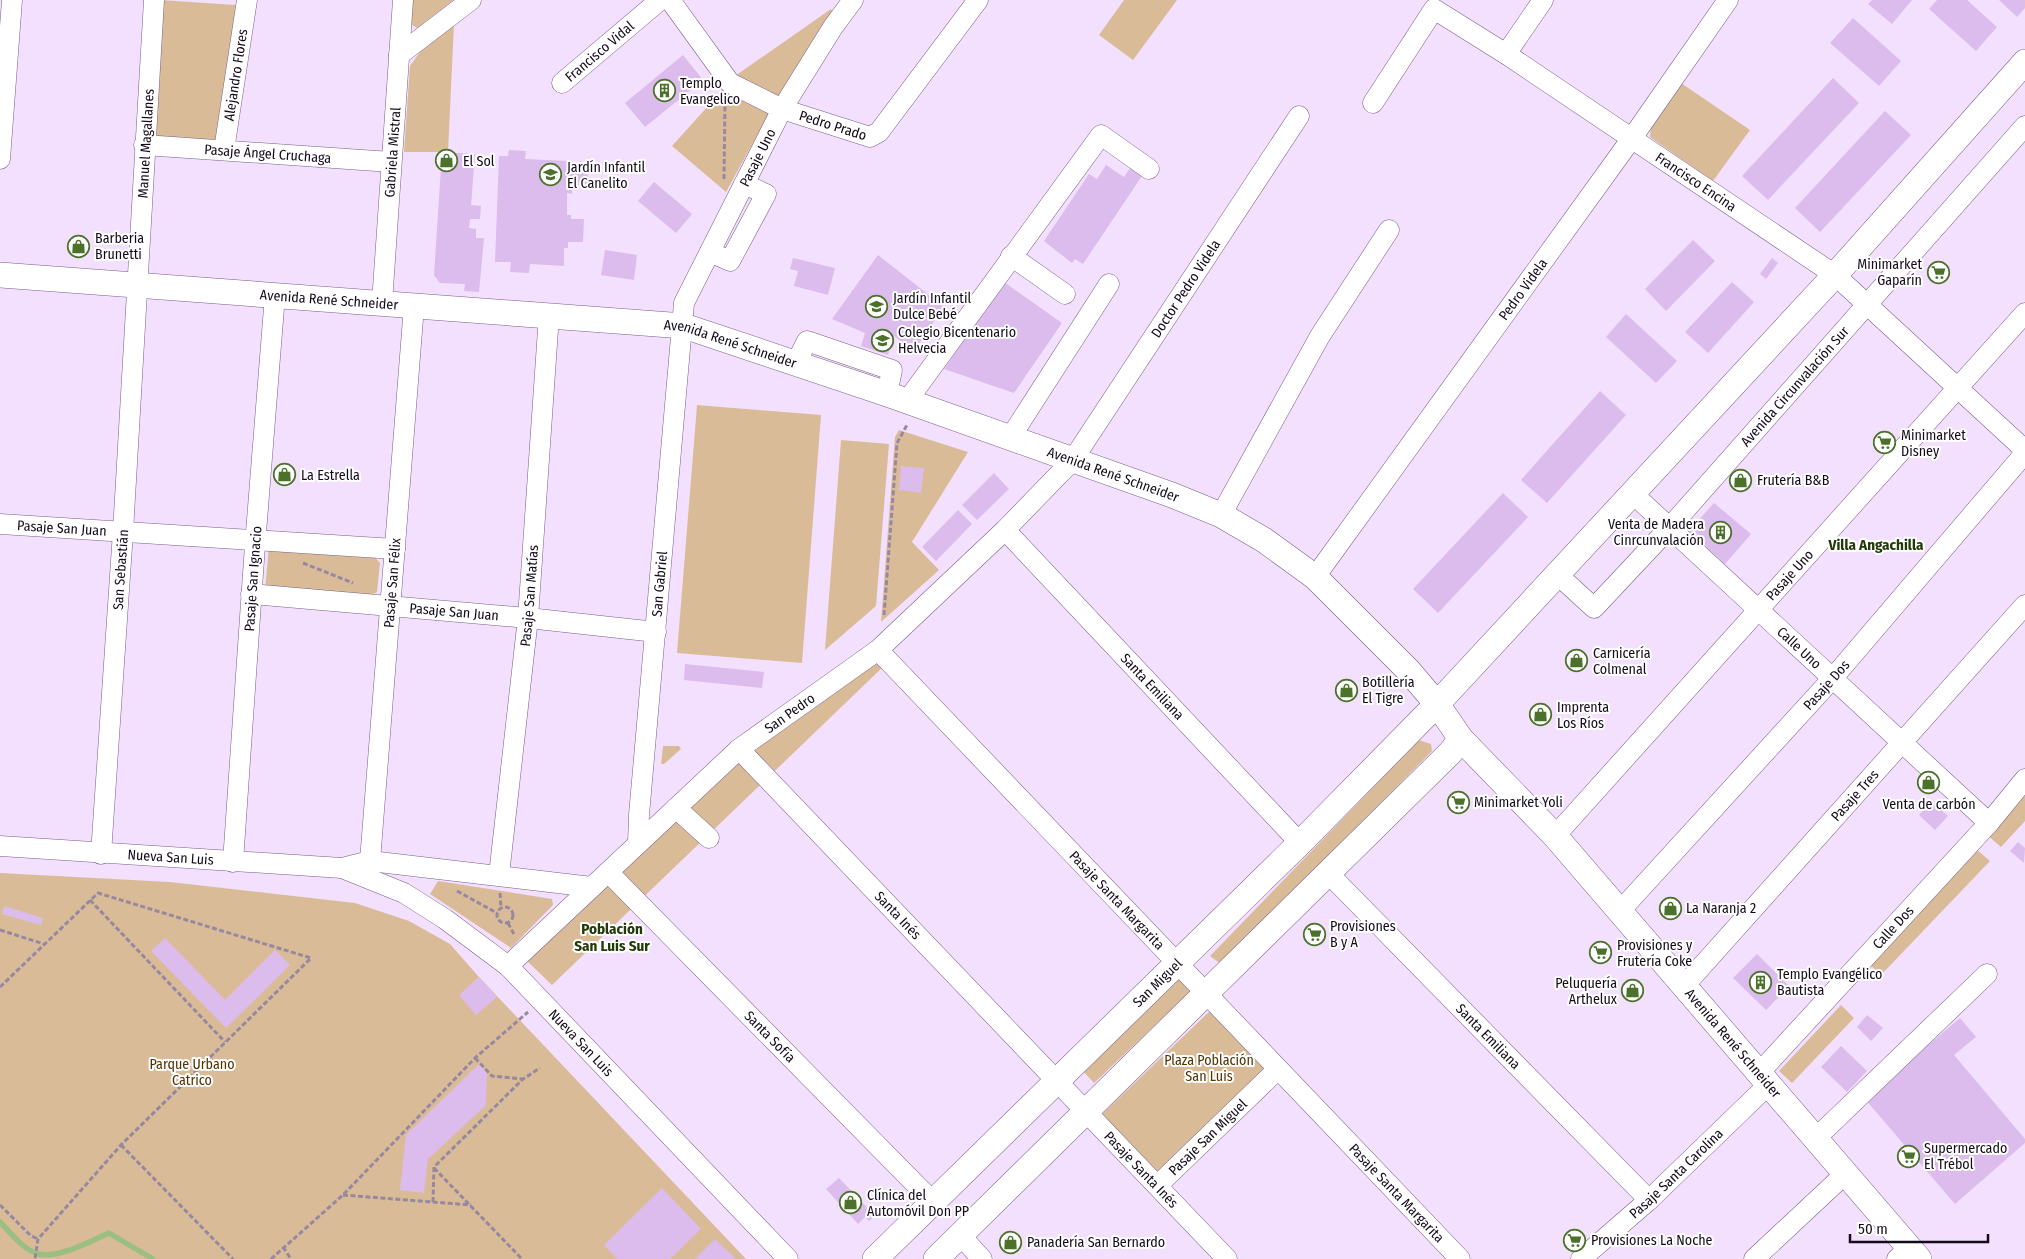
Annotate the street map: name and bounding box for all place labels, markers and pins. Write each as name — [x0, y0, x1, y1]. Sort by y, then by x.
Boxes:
place label: Templo Evangelico — [680, 75, 740, 108]
building icon: Templo Evangelico — [652, 79, 676, 103]
shop icon: El Sol — [435, 149, 459, 173]
place label: El Sol — [463, 153, 495, 170]
place label: Jardín Infantil El Canelito — [567, 159, 645, 192]
school or university icon: Jardín Infantil El Canelito — [539, 163, 563, 187]
place label: Barberia Brunetti — [95, 230, 144, 263]
shop icon: Barberia Brunetti — [67, 234, 91, 258]
place label: Minimarket Gaparín — [1857, 256, 1922, 289]
supermarket icon: Minimarket Gaparín — [1926, 260, 1950, 284]
place label: Jardín Infantil Dulce Bebé — [893, 290, 971, 323]
school or university icon: Jardín Infantil Dulce Bebé — [865, 294, 889, 318]
place label: Colegio Bicentenario Helvecia — [898, 324, 1016, 357]
school or university icon: Colegio Bicentenario Helvecia — [870, 328, 894, 352]
place label: Minimarket Disney — [1901, 427, 1966, 460]
supermarket icon: Minimarket Disney — [1873, 431, 1897, 455]
shop icon: La Estrella — [273, 463, 297, 487]
place label: La Estrella — [301, 467, 360, 484]
shop icon: Frutería B&B — [1729, 468, 1753, 492]
place label: Frutería B&B — [1757, 472, 1830, 489]
place label: Venta de Madera Cinrcunvalación — [1608, 516, 1704, 549]
building icon: Venta de Madera Cinrcunvalación — [1708, 520, 1732, 544]
place label: Carnicería Colmenal — [1593, 645, 1651, 678]
shop icon: Carnicería Colmenal — [1565, 649, 1589, 673]
place label: Botillería El Tigre — [1362, 674, 1415, 707]
shop icon: Botillería El Tigre — [1334, 678, 1358, 702]
place label: Imprenta Los Ríos — [1557, 699, 1609, 732]
shop icon: Imprenta Los Ríos — [1529, 703, 1553, 727]
shop icon: Venta de carbón — [1917, 770, 1941, 794]
supermarket icon: Minimarket Yoli — [1446, 790, 1470, 814]
place label: Minimarket Yoli — [1474, 794, 1563, 811]
place label: Venta de carbón — [1882, 796, 1976, 813]
shop icon: La Naranja 2 — [1658, 896, 1682, 920]
place label: La Naranja 2 — [1686, 900, 1756, 917]
place label: Provisiones B y A — [1330, 918, 1396, 951]
supermarket icon: Provisiones B y A — [1302, 922, 1326, 946]
place label: Provisiones y Frutería Coke — [1617, 937, 1693, 970]
supermarket icon: Provisiones y Frutería Coke — [1589, 941, 1613, 965]
place label: Templo Evangélico Bautista — [1777, 966, 1882, 999]
building icon: Templo Evangélico Bautista — [1749, 970, 1773, 994]
place label: Peluquería Arthelux — [1555, 975, 1618, 1008]
shop icon: Peluquería Arthelux — [1621, 979, 1645, 1003]
place label: Supermercado El Trébol — [1924, 1140, 2007, 1173]
supermarket icon: Supermercado El Trébol — [1896, 1144, 1920, 1168]
place label: Clínica del Automóvil Don PP — [867, 1187, 969, 1220]
shop icon: Clínica del Automóvil Don PP — [839, 1191, 863, 1215]
supermarket icon: Provisiones La Noche — [1563, 1228, 1587, 1252]
shop icon: Panadería San Bernardo — [999, 1230, 1023, 1254]
place label: Provisiones La Noche — [1591, 1232, 1713, 1249]
place label: Panadería San Bernardo — [1027, 1234, 1165, 1251]

